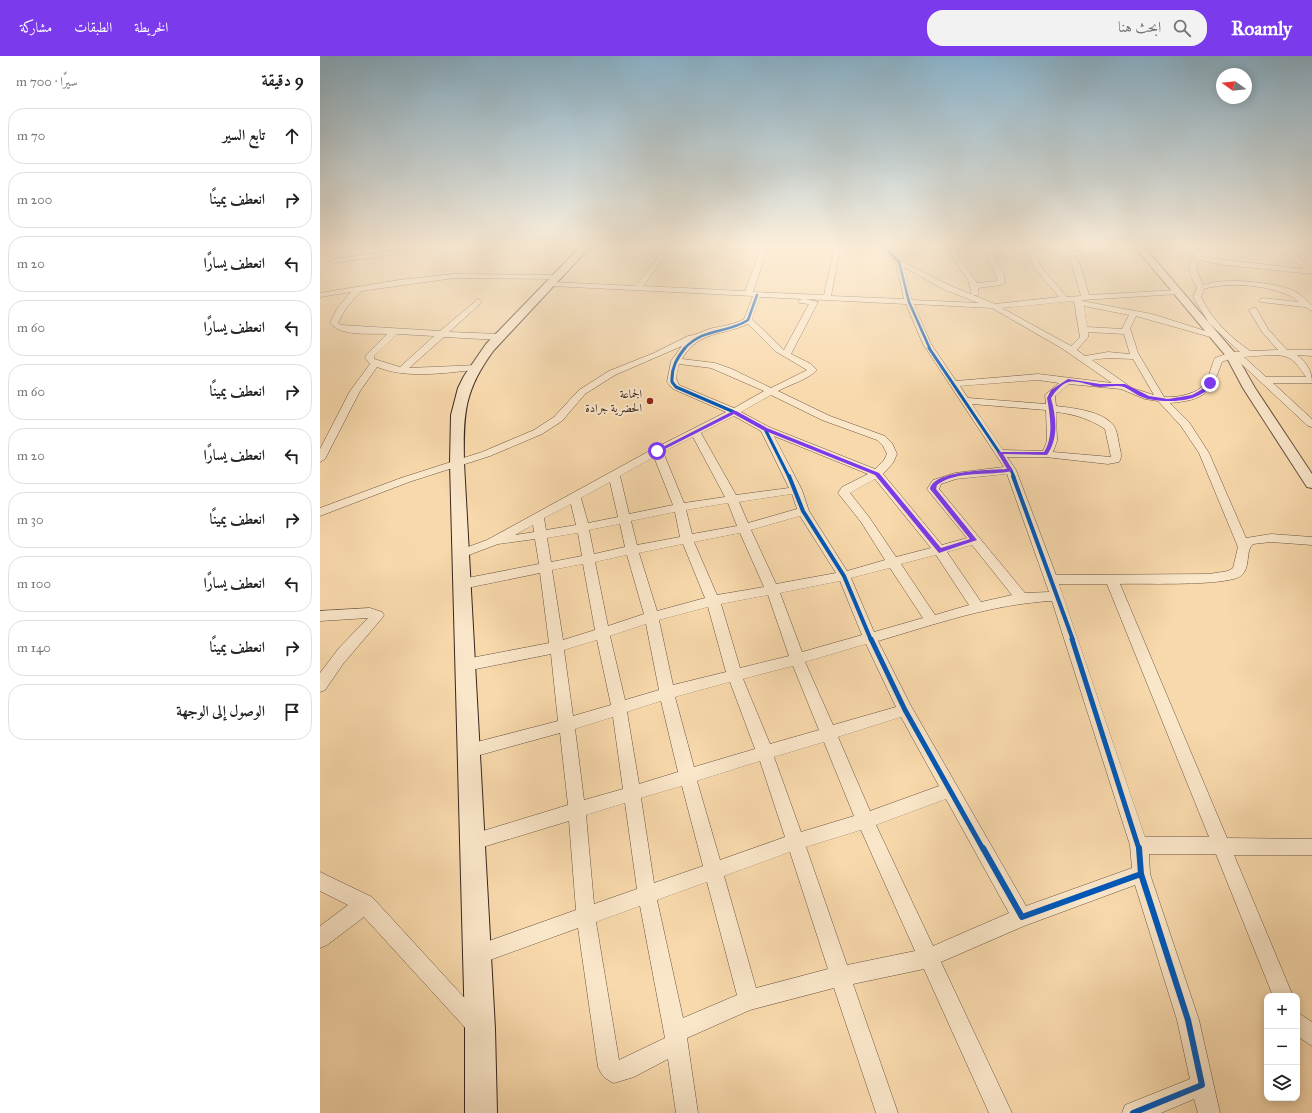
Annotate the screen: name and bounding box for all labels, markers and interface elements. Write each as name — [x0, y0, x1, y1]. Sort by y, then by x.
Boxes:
search box — [927, 10, 1207, 46]
icon: search — [1171, 17, 1193, 39]
text: Roamly — [1231, 17, 1292, 40]
text: ابحث هنا — [1118, 18, 1161, 36]
text: مشاركة — [20, 19, 52, 36]
text: الطبقات — [74, 19, 112, 36]
text: الخريطة — [134, 19, 168, 36]
north arrow — [1216, 68, 1252, 104]
text: 9 دقيقة — [262, 70, 304, 91]
text: سيرًا · 700 m — [16, 74, 78, 90]
icon: ahead — [281, 125, 303, 147]
text: تابع السير — [223, 126, 265, 144]
text: 70 m — [17, 128, 45, 144]
icon: right — [281, 189, 303, 211]
text: انعطف يمينًا — [210, 190, 265, 208]
text: 200 m — [17, 192, 52, 208]
icon: left — [281, 253, 303, 275]
text: انعطف يسارًا — [203, 254, 265, 272]
text: 20 m — [17, 256, 45, 272]
icon: left — [281, 317, 303, 339]
text: انعطف يسارًا — [203, 318, 265, 336]
text: 60 m — [17, 320, 45, 336]
route end — [1201, 374, 1219, 392]
icon: right — [281, 381, 303, 403]
text: انعطف يمينًا — [210, 382, 265, 400]
text: 60 m — [17, 384, 45, 400]
place label: الجماعة الحضرية جرادة — [585, 387, 642, 416]
marker: الجماعة الحضرية جرادة — [645, 396, 655, 406]
route start — [648, 442, 666, 460]
icon: left — [281, 445, 303, 467]
text: انعطف يسارًا — [203, 446, 265, 464]
text: 20 m — [17, 448, 45, 464]
icon: right — [281, 509, 303, 531]
text: انعطف يمينًا — [210, 510, 265, 528]
text: 30 m — [17, 512, 44, 528]
icon: left — [281, 573, 303, 595]
text: انعطف يسارًا — [203, 574, 265, 592]
text: 100 m — [17, 576, 51, 592]
icon: right — [281, 637, 303, 659]
text: انعطف يمينًا — [210, 638, 265, 656]
text: 140 m — [17, 640, 51, 656]
icon: arrive — [281, 701, 303, 723]
text: الوصول إلى الوجهة — [176, 702, 265, 720]
map controls — [1264, 993, 1300, 1101]
button: + — [1264, 993, 1300, 1029]
button: − — [1264, 1029, 1300, 1065]
button: layers — [1264, 1065, 1300, 1101]

